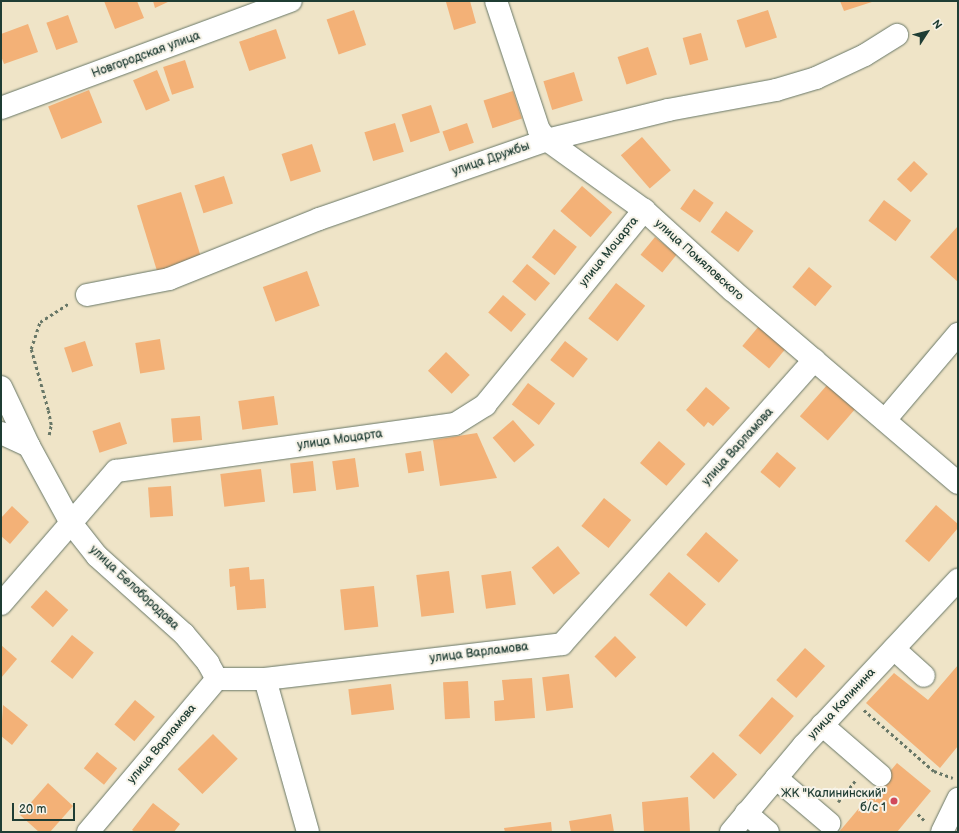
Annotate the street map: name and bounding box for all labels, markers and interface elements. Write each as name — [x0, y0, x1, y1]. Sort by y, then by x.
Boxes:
north arrow — [907, 12, 947, 52]
text: N — [929, 17, 945, 32]
street label: Новгородская улица — [90, 29, 202, 81]
street label: улица Дружбы — [450, 139, 532, 179]
street label: улица Моцарта — [576, 214, 642, 290]
street label: улица Помяловского — [652, 216, 746, 304]
street label: улица Варламова — [699, 405, 777, 489]
street label: улица Моцарта — [296, 427, 384, 453]
street label: улица Белобородова — [86, 543, 182, 633]
street label: улица Варламова — [429, 640, 529, 666]
street label: улица Калинина — [805, 665, 879, 743]
street label: улица Варламова — [125, 701, 199, 787]
place label: ЖК "Калининский" б/с 1 — [781, 787, 886, 815]
scale bar — [14, 795, 77, 821]
marker: ЖК "Калининский" б/с 1 — [889, 796, 899, 806]
text: 20 m — [19, 802, 46, 817]

